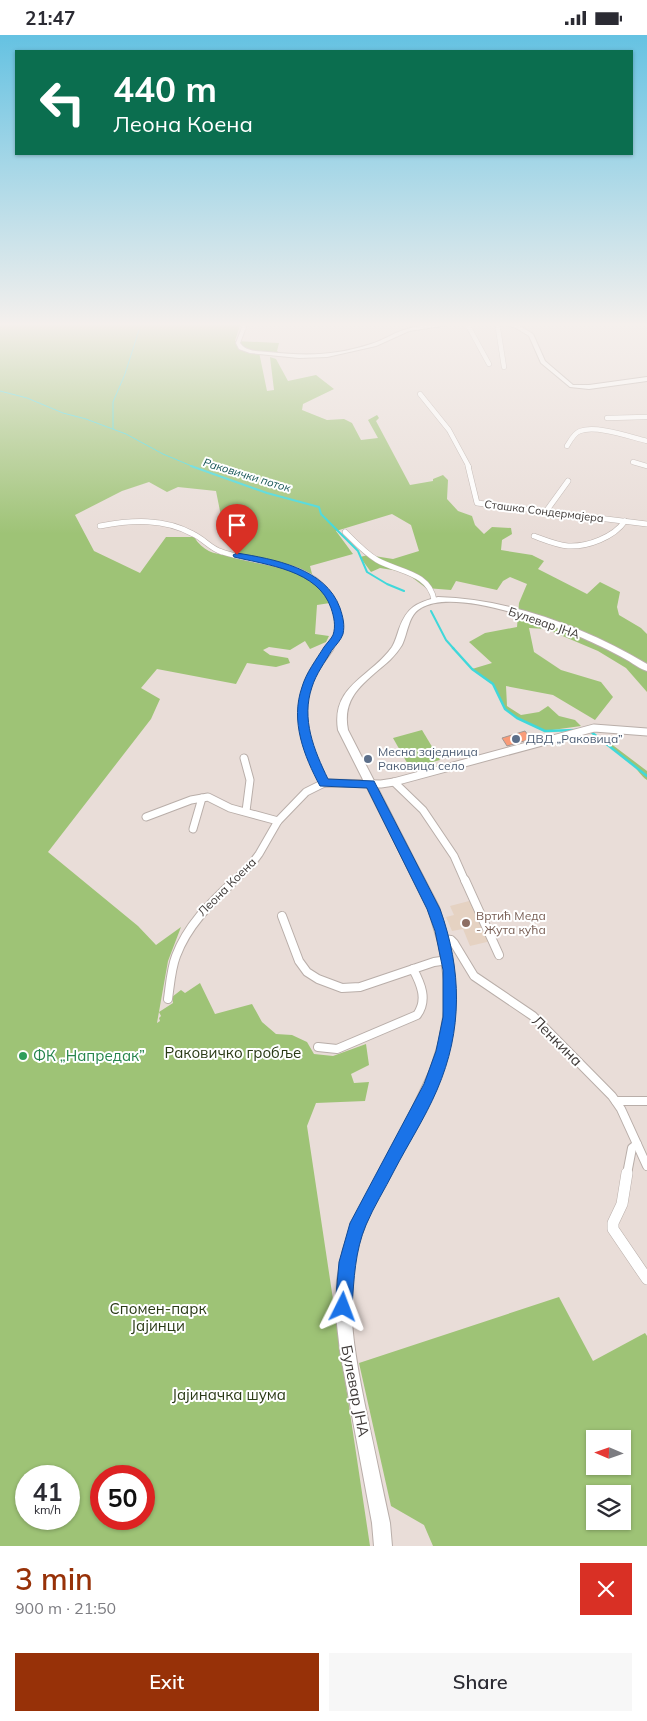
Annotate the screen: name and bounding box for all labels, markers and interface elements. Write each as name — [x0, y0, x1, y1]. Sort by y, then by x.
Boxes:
text: 21:47 — [25, 6, 75, 30]
text: 440 m — [113, 67, 217, 111]
icon: left — [30, 70, 95, 135]
text: Леона Коена — [113, 110, 253, 138]
water label: Раковички поток — [202, 455, 293, 495]
street label: Сташка Сондермајера — [484, 497, 604, 525]
pin — [216, 504, 258, 555]
icon: arrive — [223, 511, 251, 539]
street label: Булевар ЈНА — [507, 603, 582, 642]
place label: ДВД „Раковица” — [526, 731, 623, 746]
marker: ДВД „Раковица” — [510, 733, 522, 745]
place label: Месна заједница Раковица село — [378, 744, 478, 773]
marker: Месна заједница Раковица село — [362, 753, 374, 765]
street label: Леона Коена — [194, 854, 259, 919]
place label: Вртић Меда - Жута кућа — [476, 908, 546, 937]
marker: Вртић Меда - Жута кућа — [460, 917, 472, 929]
street label: Ленкина — [528, 1011, 587, 1070]
park label: Раковичко гробље — [165, 1043, 301, 1062]
place label: ФК „Напредак” — [33, 1046, 145, 1065]
marker: ФК „Напредак” — [17, 1050, 29, 1062]
position arrow — [316, 1280, 368, 1332]
park label: Спомен-парк Јајинци — [110, 1299, 207, 1335]
street label: Булевар ЈНА — [337, 1343, 374, 1438]
park label: Јајиначка шума — [172, 1385, 286, 1404]
north arrow — [586, 1430, 631, 1475]
map controls — [586, 1430, 631, 1530]
speed limit sign: 50 — [90, 1465, 155, 1530]
text: 41 — [32, 1476, 63, 1507]
button: layers — [586, 1485, 631, 1530]
text: km/h — [34, 1502, 61, 1517]
text: 3 min — [15, 1560, 93, 1598]
button: close — [580, 1563, 632, 1615]
text: 900 m · 21:50 — [15, 1598, 116, 1618]
button: Exit — [15, 1653, 319, 1711]
button: Share — [329, 1653, 632, 1711]

